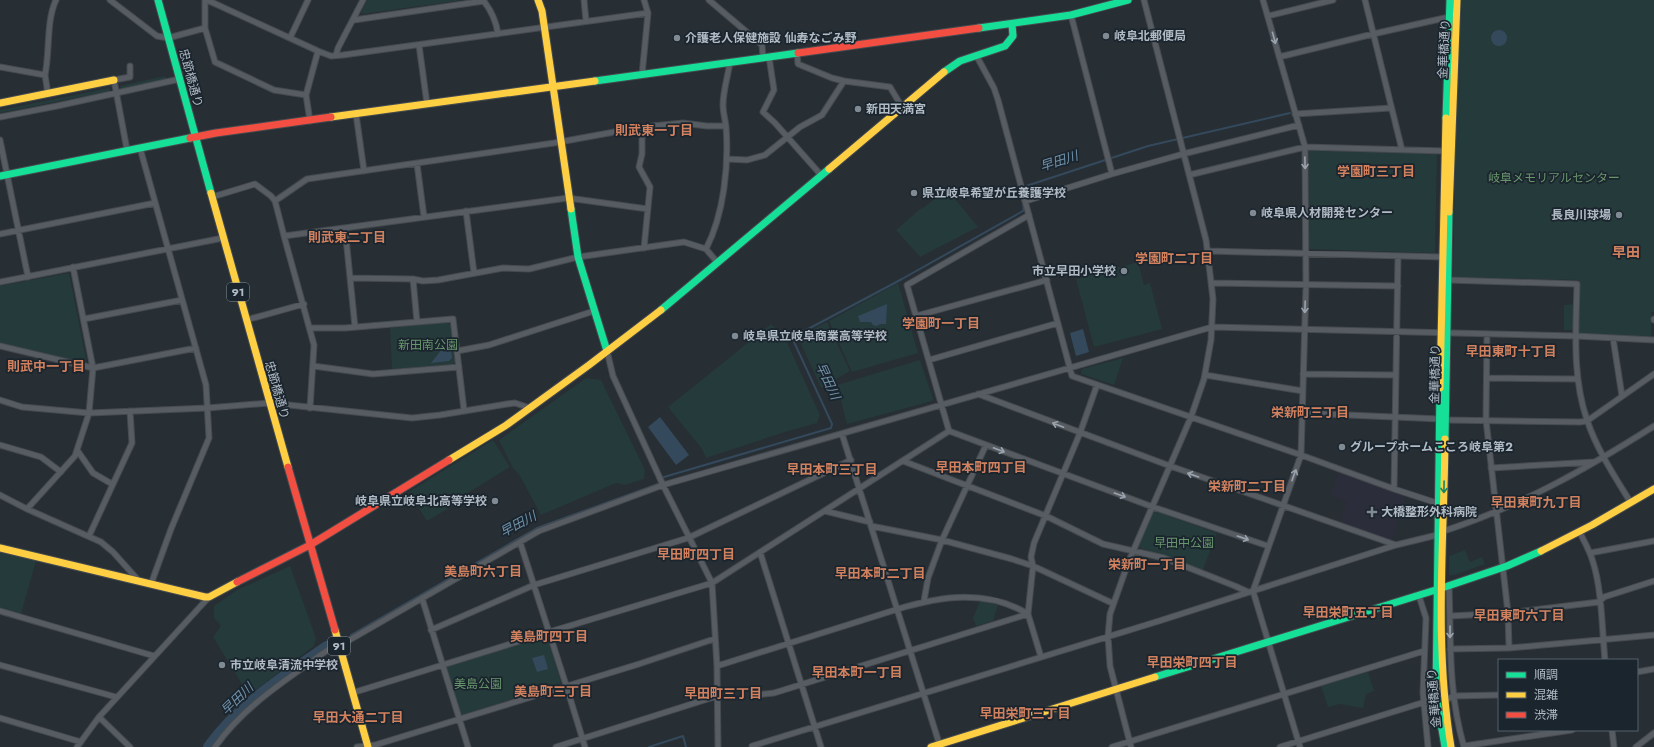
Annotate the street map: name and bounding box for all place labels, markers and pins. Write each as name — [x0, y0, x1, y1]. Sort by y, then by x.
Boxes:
place label: 岐阜北郵便局 — [1114, 27, 1186, 45]
place label: 介護老人保健施設 仙寿なごみ野 — [685, 29, 857, 47]
marker: 岐阜北郵便局 — [1101, 31, 1111, 41]
marker: 介護老人保健施設 仙寿なごみ野 — [672, 33, 682, 43]
place label: 新田天満宮 — [866, 100, 926, 118]
marker: 新田天満宮 — [853, 104, 863, 114]
place label: 県立岐阜希望が丘養護学校 — [922, 184, 1066, 202]
marker: 県立岐阜希望が丘養護学校 — [909, 188, 919, 198]
place label: 岐阜県人材開発センター — [1261, 204, 1393, 222]
place label: 長良川球場 — [1551, 206, 1611, 224]
marker: 岐阜県人材開発センター — [1248, 208, 1258, 218]
marker: 長良川球場 — [1614, 210, 1624, 220]
place label: 市立早田小学校 — [1032, 262, 1116, 280]
marker: 市立早田小学校 — [1119, 266, 1129, 276]
place label: 岐阜県立岐阜商業高等学校 — [743, 327, 887, 345]
marker: 岐阜県立岐阜商業高等学校 — [730, 331, 740, 341]
place label: グループホームこころ岐阜第２ — [1350, 438, 1513, 456]
marker: グループホームこころ岐阜第２ — [1337, 442, 1347, 452]
place label: 岐阜県立岐阜北高等学校 — [355, 492, 487, 510]
marker: 岐阜県立岐阜北高等学校 — [490, 496, 500, 506]
place label: 大橋整形外科病院 — [1381, 503, 1477, 521]
marker: 大橋整形外科病院 — [1366, 506, 1378, 518]
place label: 市立岐阜清流中学校 — [230, 656, 338, 674]
marker: 市立岐阜清流中学校 — [217, 660, 227, 670]

